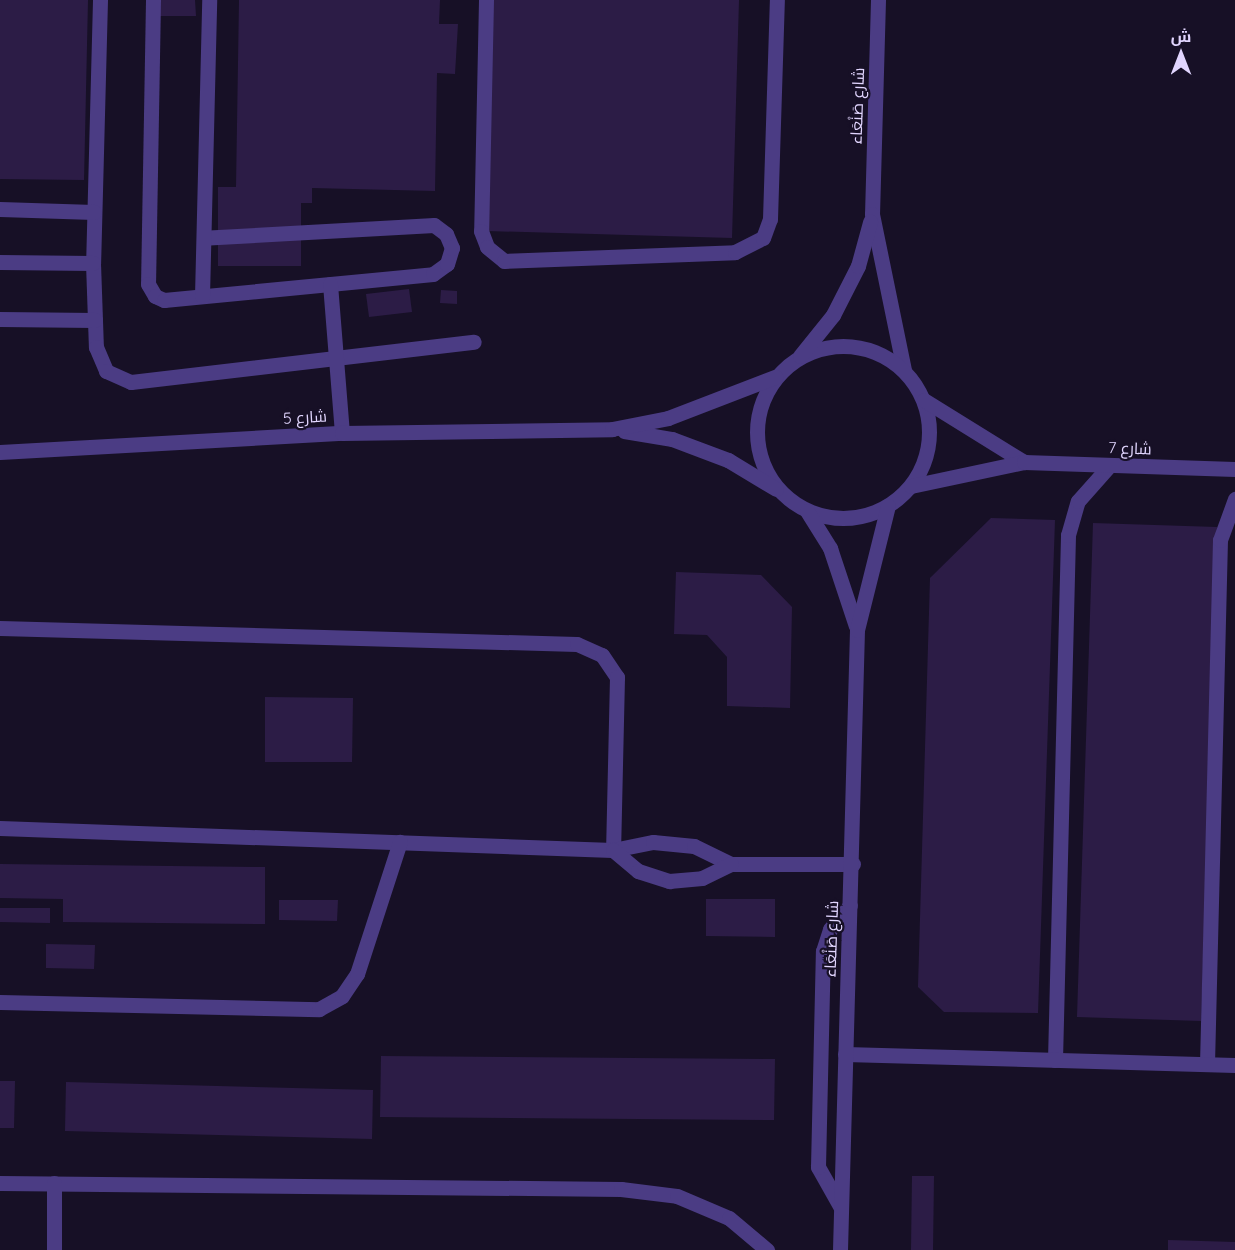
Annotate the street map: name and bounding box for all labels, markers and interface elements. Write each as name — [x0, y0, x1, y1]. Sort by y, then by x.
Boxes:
north arrow — [1151, 24, 1211, 84]
text: ش — [1171, 26, 1191, 46]
street label: شارع صَنْعَاء — [846, 67, 868, 145]
street label: شارع 5 — [282, 406, 328, 428]
street label: شارع 7 — [1108, 438, 1152, 458]
street label: شارع صَنْعَاء — [820, 900, 842, 978]

